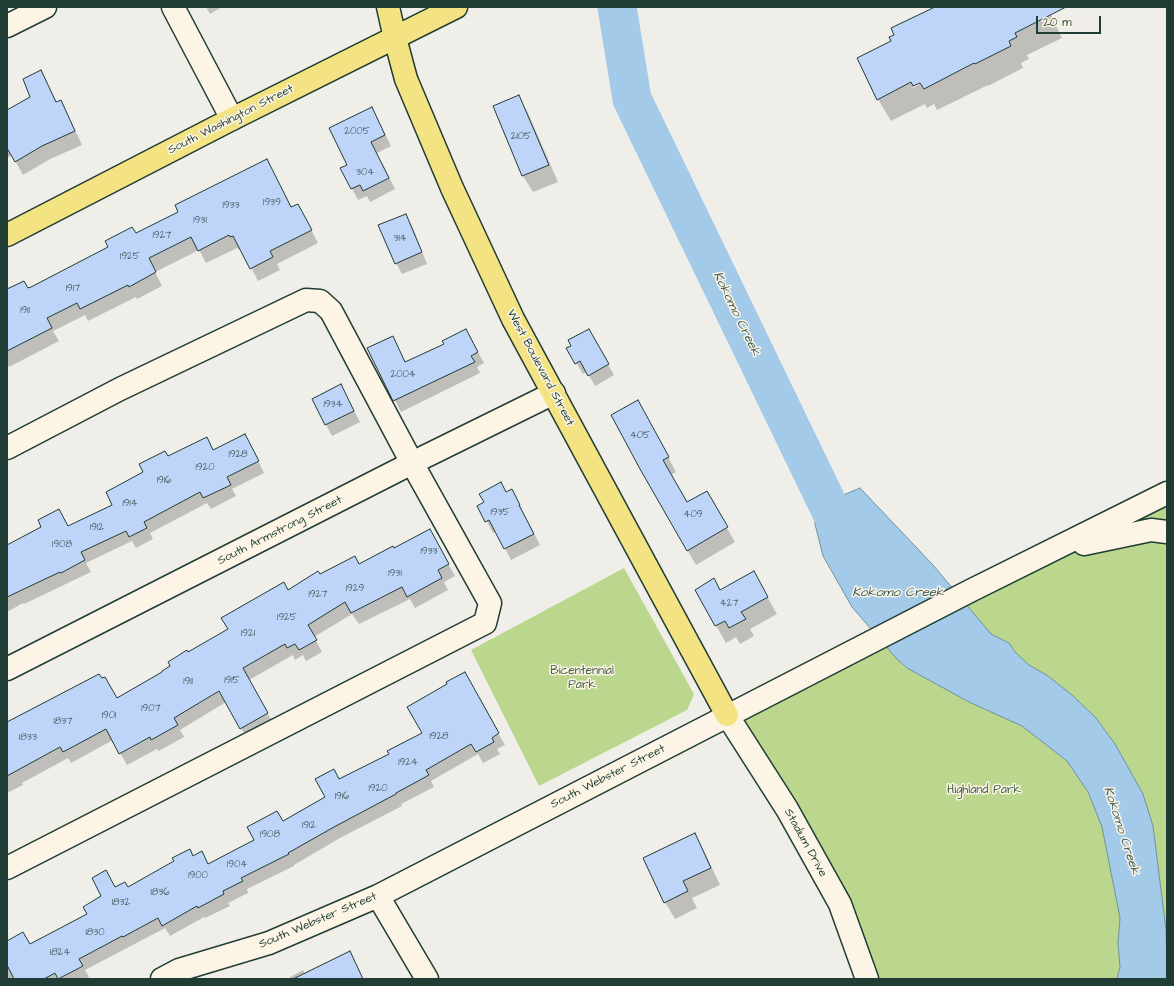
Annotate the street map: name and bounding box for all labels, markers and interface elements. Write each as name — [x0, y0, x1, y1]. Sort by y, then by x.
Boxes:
scale bar — [1038, 8, 1103, 34]
text: 20 m — [1043, 14, 1072, 31]
street label: South Washington Street — [166, 82, 296, 158]
house number: 2005 — [344, 126, 370, 138]
house number: 2105 — [511, 131, 531, 143]
house number: 304 — [356, 167, 374, 179]
house number: 1939 — [263, 197, 281, 209]
house number: 1933 — [222, 200, 240, 212]
house number: 1931 — [193, 215, 207, 227]
house number: 1927 — [153, 230, 171, 242]
house number: 314 — [393, 233, 407, 245]
house number: 1925 — [120, 251, 140, 263]
water label: Kokomo Creek — [709, 269, 763, 359]
house number: 1917 — [66, 283, 80, 295]
house number: 1911 — [20, 305, 30, 317]
street label: West Boulevard Street — [503, 307, 577, 429]
house number: 2004 — [390, 369, 416, 381]
house number: 1934 — [324, 399, 342, 411]
house number: 405 — [630, 430, 650, 442]
house number: 1928 — [228, 449, 248, 461]
house number: 1920 — [195, 462, 215, 474]
house number: 1916 — [157, 475, 171, 487]
street label: South Armstrong Street — [215, 493, 345, 569]
house number: 1914 — [122, 498, 138, 510]
house number: 1935 — [490, 507, 510, 519]
house number: 409 — [684, 509, 702, 521]
house number: 1912 — [90, 522, 104, 534]
house number: 1908 — [52, 539, 72, 551]
house number: 1933 — [420, 546, 438, 558]
house number: 1931 — [388, 568, 402, 580]
house number: 1929 — [346, 583, 364, 595]
water label: Kokomo Creek — [852, 585, 944, 601]
house number: 1927 — [309, 589, 327, 601]
house number: 427 — [720, 598, 738, 610]
house number: 1925 — [277, 612, 297, 624]
house number: 1921 — [241, 628, 255, 640]
park label: Bicentennial Park — [550, 664, 614, 692]
house number: 1915 — [224, 675, 240, 687]
house number: 1911 — [183, 676, 193, 688]
house number: 1907 — [141, 703, 161, 715]
house number: 1901 — [102, 710, 116, 722]
house number: 1837 — [53, 716, 73, 728]
house number: 1928 — [429, 731, 449, 743]
house number: 1833 — [19, 732, 37, 744]
street label: South Webster Street — [548, 742, 668, 812]
house number: 1924 — [398, 757, 418, 769]
house number: 1920 — [368, 783, 388, 795]
park label: Highland Park — [947, 783, 1021, 797]
water label: Kokomo Creek — [1099, 785, 1143, 877]
house number: 1916 — [335, 791, 349, 803]
street label: Stadium Drive — [780, 806, 830, 880]
house number: 1912 — [302, 820, 316, 832]
house number: 1908 — [260, 829, 280, 841]
house number: 1904 — [227, 859, 247, 871]
house number: 1900 — [188, 870, 208, 882]
house number: 1836 — [150, 887, 170, 899]
street label: South Webster Street — [257, 890, 379, 952]
house number: 1832 — [112, 897, 130, 909]
house number: 1830 — [85, 927, 105, 939]
house number: 1824 — [50, 947, 70, 959]

